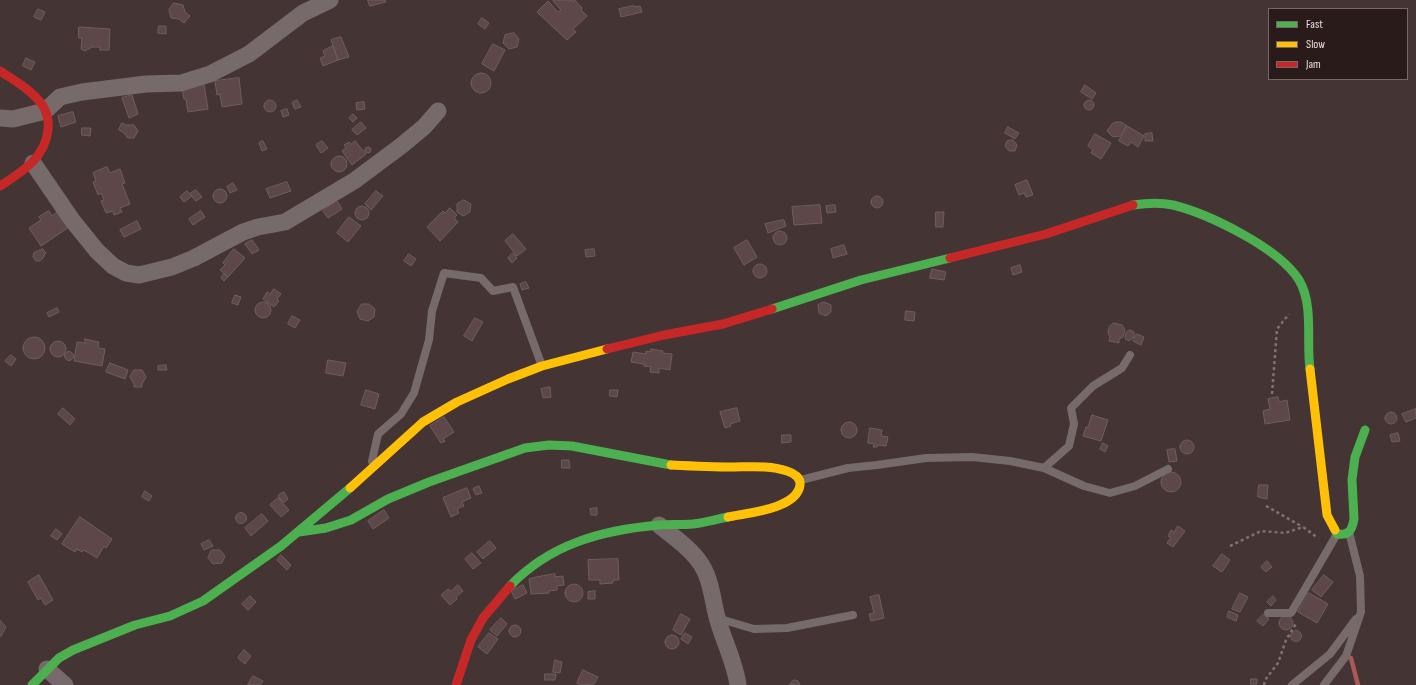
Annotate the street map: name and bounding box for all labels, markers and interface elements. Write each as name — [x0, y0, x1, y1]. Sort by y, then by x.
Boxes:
legend — [1268, 8, 1408, 80]
text: Fast — [1306, 17, 1323, 32]
text: Slow — [1306, 37, 1325, 52]
text: Jam — [1306, 57, 1321, 72]

